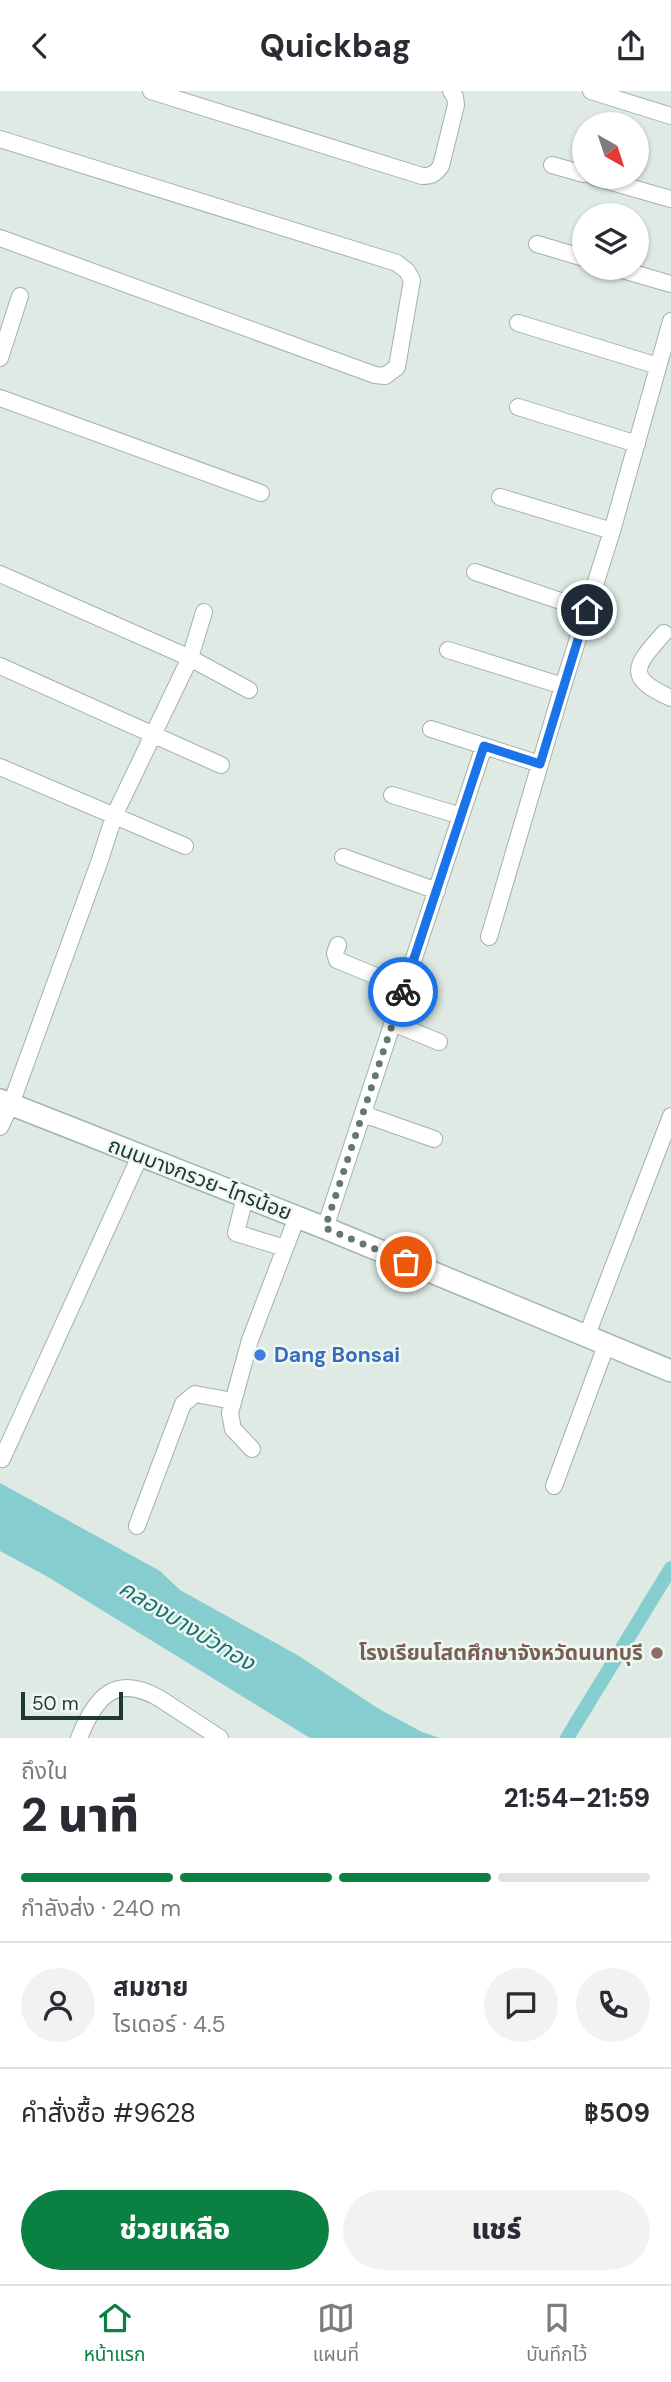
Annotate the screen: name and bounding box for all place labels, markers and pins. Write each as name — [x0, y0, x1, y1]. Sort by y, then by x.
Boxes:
pin — [557, 580, 617, 640]
pin — [376, 1232, 436, 1292]
place label: Dang Bonsai — [274, 1341, 400, 1369]
marker: Dang Bonsai — [252, 1347, 268, 1363]
place label: โรงเรียนโสตศึกษาจังหวัดนนทบุรี — [359, 1639, 643, 1667]
marker: โรงเรียนโสตศึกษาจังหวัดนนทบุรี — [649, 1645, 665, 1661]

